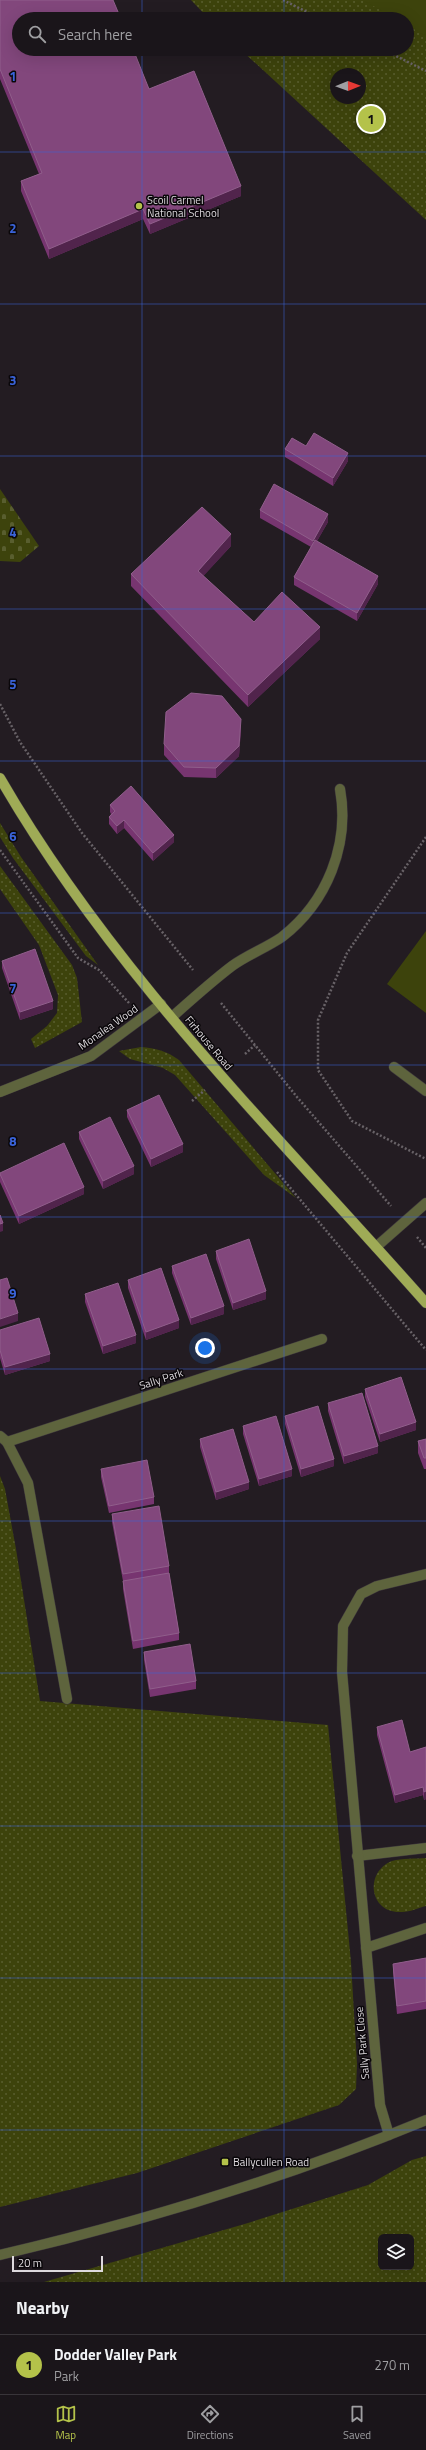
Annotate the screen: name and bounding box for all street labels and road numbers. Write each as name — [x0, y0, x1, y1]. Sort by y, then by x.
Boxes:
street label: Monalea Wood — [75, 1000, 141, 1053]
street label: Firhouse Road — [182, 1012, 237, 1074]
street label: Sally Park — [137, 1364, 186, 1394]
street label: Sally Park Close — [351, 2006, 373, 2080]

